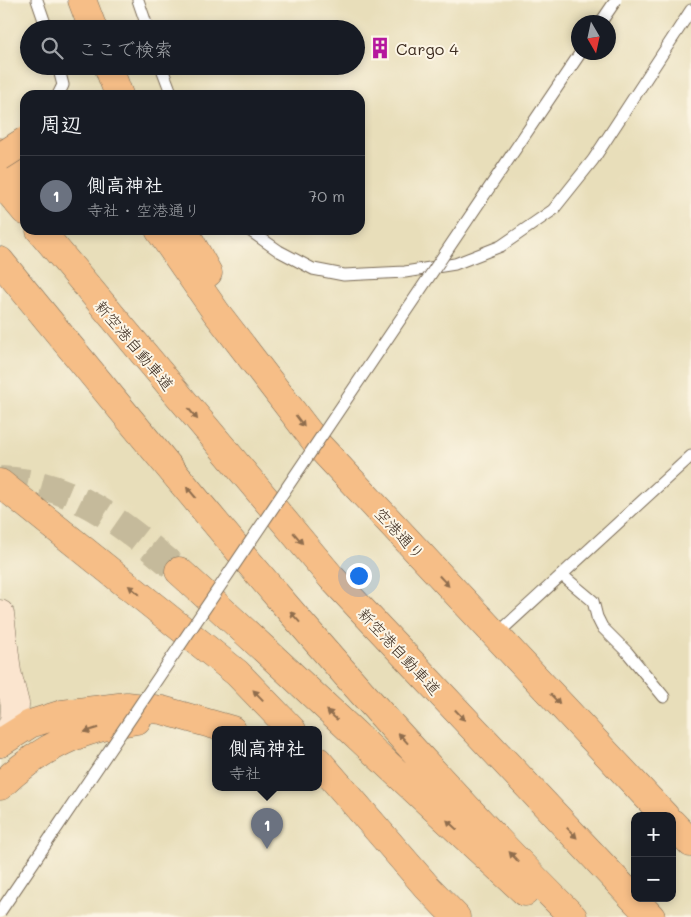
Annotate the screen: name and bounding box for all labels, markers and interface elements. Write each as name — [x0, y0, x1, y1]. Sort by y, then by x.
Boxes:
north arrow — [571, 15, 616, 60]
search box — [20, 20, 365, 75]
icon: search — [38, 34, 66, 62]
building icon: Cargo 4 — [367, 35, 393, 61]
text: ここで検索 — [78, 36, 173, 61]
place label: Cargo 4 — [396, 38, 459, 59]
text: 周辺 — [40, 110, 82, 137]
text: 側高神社 — [87, 172, 163, 197]
text: 1 — [52, 185, 60, 206]
text: 70 m — [308, 185, 345, 206]
text: 寺社 · 空港通り — [87, 199, 200, 220]
street label: 新空港自動車道 — [91, 295, 179, 395]
one-way arrow — [187, 407, 198, 420]
one-way arrow — [295, 414, 306, 427]
one-way arrow — [185, 487, 197, 499]
street label: 空港通り — [370, 502, 430, 564]
one-way arrow — [292, 531, 304, 543]
your location — [346, 563, 372, 589]
one-way arrow — [438, 574, 450, 586]
one-way arrow — [128, 584, 141, 595]
street label: 新空港自動車道 — [354, 603, 446, 699]
one-way arrow — [289, 612, 301, 624]
one-way arrow — [252, 689, 264, 701]
one-way arrow — [549, 693, 561, 705]
one-way arrow — [326, 709, 338, 721]
one-way arrow — [454, 709, 466, 721]
one-way arrow — [83, 726, 98, 734]
popup — [212, 726, 322, 791]
one-way arrow — [398, 732, 409, 745]
text: 側高神社 — [229, 735, 305, 760]
text: 寺社 — [229, 762, 261, 783]
pin: 1 — [251, 808, 283, 849]
map controls — [631, 812, 676, 902]
button: + — [631, 812, 676, 857]
one-way arrow — [446, 819, 458, 831]
one-way arrow — [566, 827, 578, 839]
one-way arrow — [508, 851, 520, 863]
button: − — [631, 857, 676, 902]

